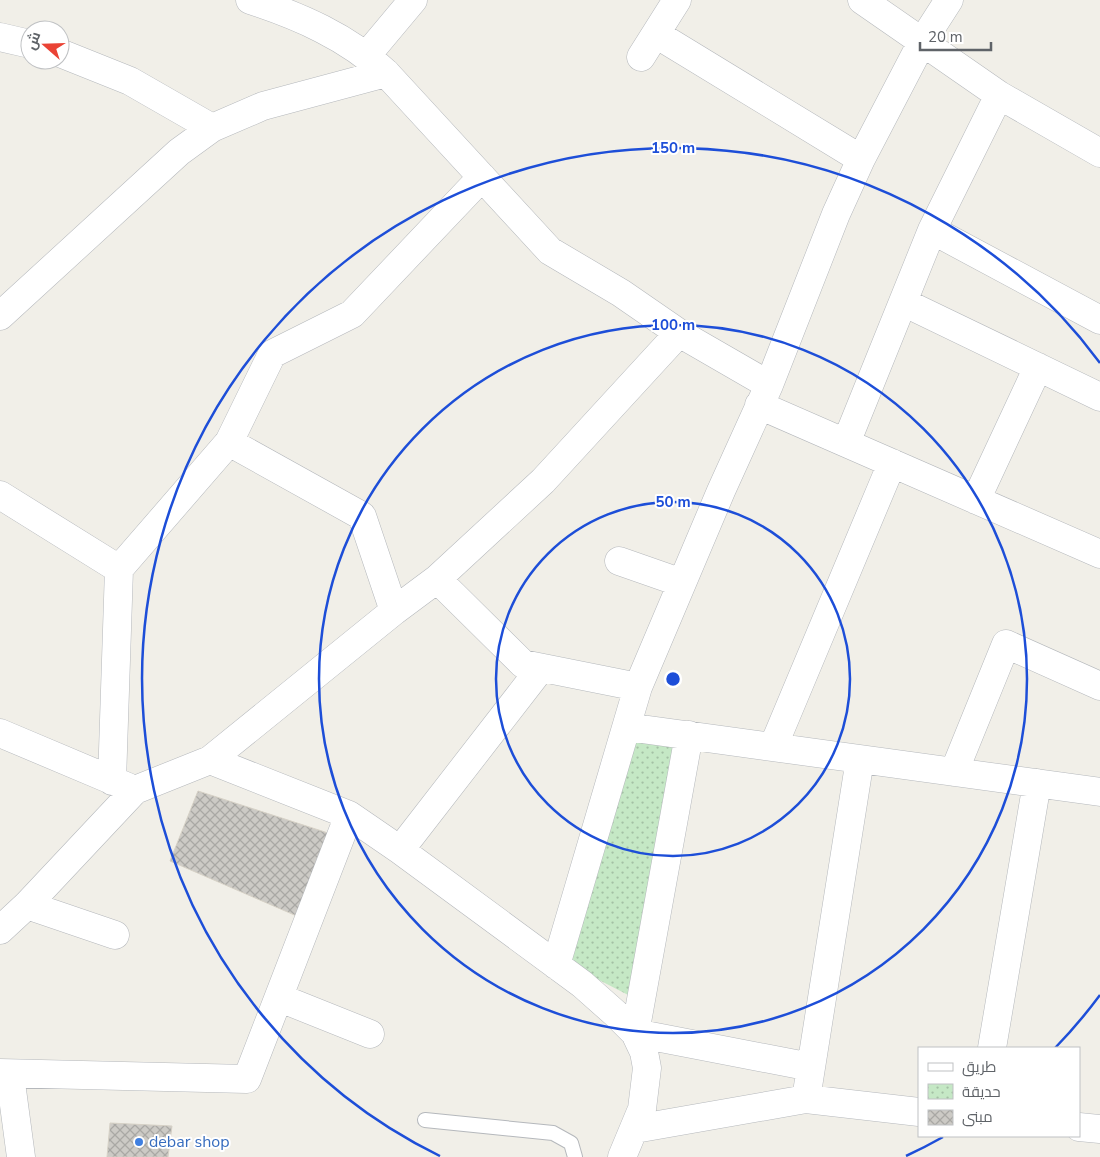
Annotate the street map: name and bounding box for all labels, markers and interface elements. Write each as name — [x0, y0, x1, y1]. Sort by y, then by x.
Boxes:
north arrow — [20, 20, 70, 70]
scale bar — [920, 20, 991, 52]
text: 20 m — [928, 27, 963, 47]
text: ش — [21, 29, 45, 52]
text: 150 m — [651, 138, 695, 158]
text: 100 m — [651, 315, 695, 335]
text: 50 m — [655, 492, 691, 512]
centre of rings — [664, 670, 682, 688]
legend — [918, 1047, 1080, 1137]
text: طريق — [962, 1057, 996, 1077]
text: حديقة — [962, 1082, 1001, 1102]
text: مبنى — [962, 1107, 993, 1127]
place label: debar shop — [149, 1131, 230, 1153]
marker: debar shop — [133, 1136, 145, 1148]

